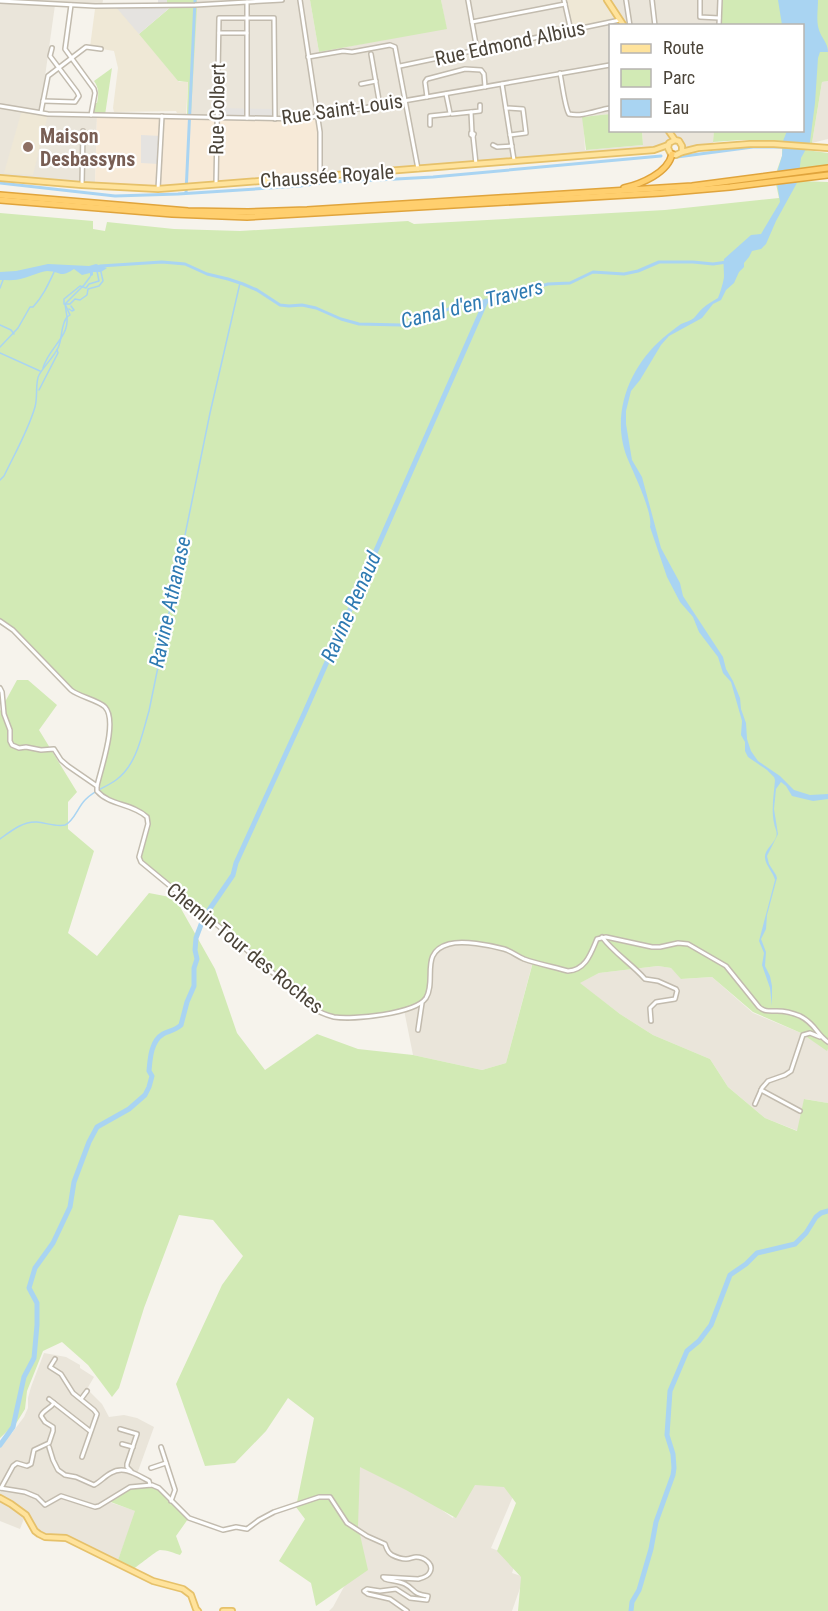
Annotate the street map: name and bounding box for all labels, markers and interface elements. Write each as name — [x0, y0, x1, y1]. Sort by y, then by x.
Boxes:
street label: Rue Edmond Albius — [433, 15, 587, 71]
legend — [609, 24, 804, 132]
text: Route — [663, 37, 704, 58]
street label: Rue Colbert — [204, 63, 230, 155]
text: Parc — [663, 67, 695, 88]
street label: Rue Saint-Louis — [280, 89, 404, 129]
text: Eau — [663, 97, 689, 118]
place label: Maison Desbassyns — [40, 124, 135, 171]
marker: Maison Desbassyns — [21, 140, 35, 154]
street label: Chaussée Royale — [259, 159, 395, 193]
water label: Canal d'en Travers — [398, 275, 546, 333]
water label: Ravine Athanase — [144, 534, 196, 670]
water label: Ravine Renaud — [316, 547, 386, 666]
street label: Chemin Tour des Roches — [162, 877, 328, 1019]

